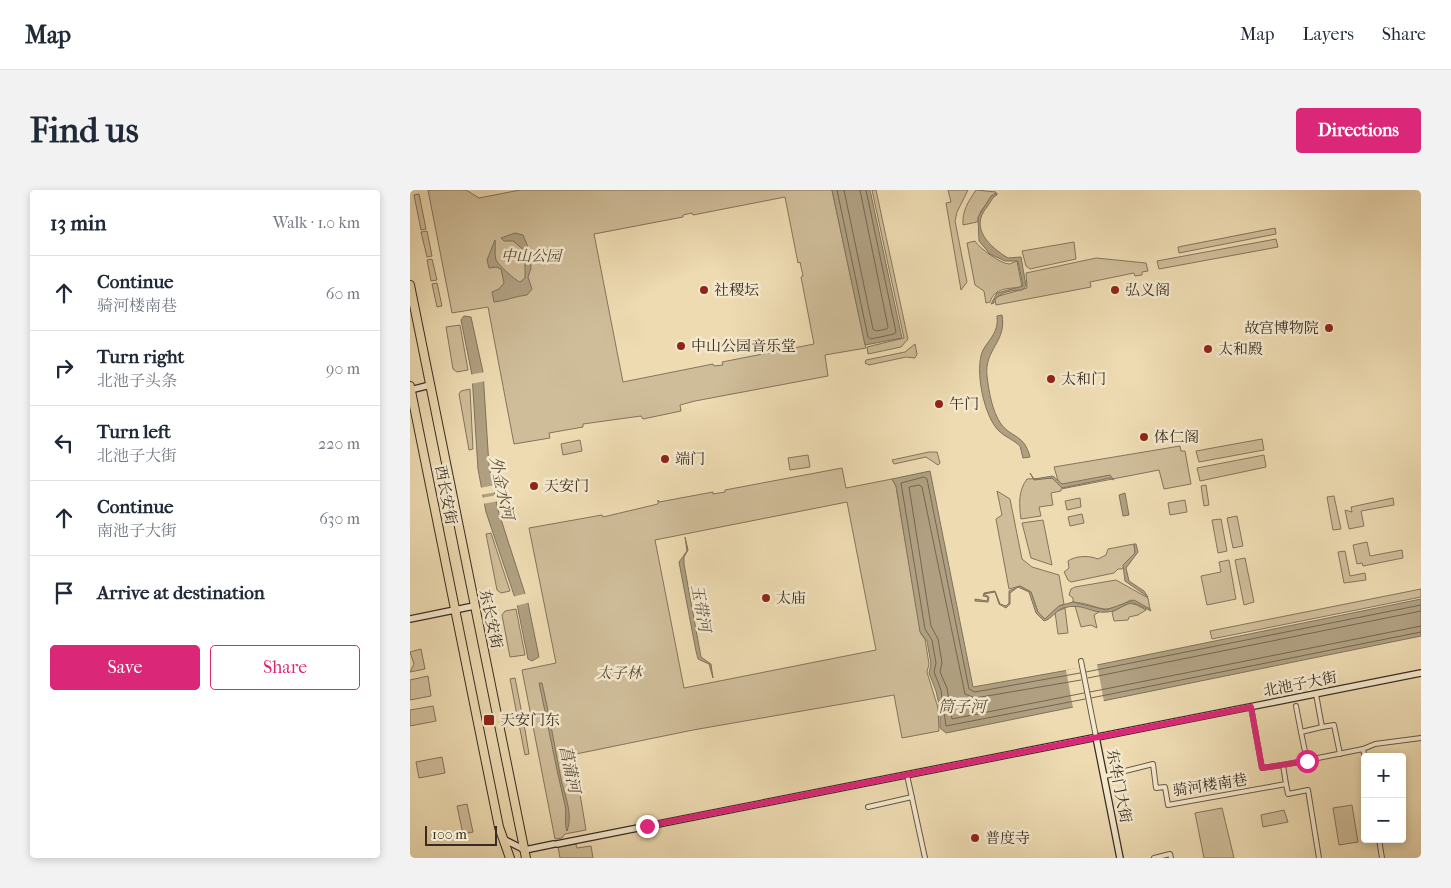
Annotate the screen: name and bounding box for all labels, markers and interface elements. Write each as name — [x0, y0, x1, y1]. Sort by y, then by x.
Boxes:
text: Map — [25, 21, 71, 49]
text: Map — [1240, 24, 1274, 45]
text: Layers — [1302, 24, 1354, 45]
text: Share — [1382, 24, 1426, 45]
button: Directions — [1296, 108, 1421, 153]
text: Find us — [30, 110, 139, 151]
text: 13 min — [50, 211, 106, 235]
text: Walk · 1.0 km — [273, 213, 360, 232]
park label: 中山公园 — [501, 247, 563, 265]
text: Continue — [97, 271, 173, 293]
icon: ahead — [50, 279, 78, 307]
place label: 社稷坛 — [714, 281, 759, 299]
place label: 弘义阁 — [1125, 281, 1170, 299]
text: 60 m — [326, 284, 360, 303]
marker: 社稷坛 — [698, 284, 710, 296]
marker: 弘义阁 — [1109, 284, 1121, 296]
text: 骑河楼南巷 — [97, 296, 177, 315]
place label: 故宫博物院 — [1244, 319, 1319, 337]
marker: 故宫博物院 — [1323, 322, 1335, 334]
place label: 中山公园音乐堂 — [691, 337, 796, 355]
marker: 中山公园音乐堂 — [675, 340, 687, 352]
place label: 太和殿 — [1218, 340, 1263, 358]
marker: 太和殿 — [1202, 343, 1214, 355]
text: Turn right — [97, 346, 184, 368]
icon: right — [50, 354, 78, 382]
text: 90 m — [326, 359, 360, 378]
place label: 太和门 — [1061, 370, 1106, 388]
text: 北池子头条 — [97, 371, 177, 390]
marker: 太和门 — [1045, 373, 1057, 385]
place label: 午门 — [949, 395, 979, 413]
marker: 午门 — [933, 398, 945, 410]
text: Turn left — [97, 421, 171, 443]
place label: 体仁阁 — [1154, 428, 1199, 446]
icon: left — [50, 429, 78, 457]
marker: 体仁阁 — [1138, 431, 1150, 443]
text: 220 m — [318, 434, 360, 453]
text: 北池子大街 — [97, 446, 177, 465]
place label: 端门 — [675, 450, 705, 468]
marker: 端门 — [659, 453, 671, 465]
water label: 外金水河 — [486, 455, 519, 524]
street label: 西长安街 — [431, 464, 461, 526]
place label: 天安门 — [544, 477, 589, 495]
marker: 天安门 — [528, 480, 540, 492]
text: Continue — [97, 496, 173, 518]
icon: ahead — [50, 504, 78, 532]
text: 630 m — [319, 509, 360, 528]
text: 南池子大街 — [97, 521, 177, 540]
icon: arrive — [50, 579, 78, 607]
text: Arrive at destination — [97, 582, 265, 604]
water label: 玉带河 — [687, 583, 715, 636]
street label: 东长安街 — [476, 588, 506, 650]
place label: 太庙 — [776, 589, 806, 607]
marker: 太庙 — [760, 592, 772, 604]
button: Save — [50, 645, 200, 690]
button: Share — [210, 645, 360, 690]
park label: 太子林 — [596, 664, 643, 682]
street label: 北池子大街 — [1261, 668, 1339, 700]
water label: 筒子河 — [938, 697, 989, 716]
place label: 天安门东 — [500, 711, 560, 729]
marker: 天安门东 — [482, 713, 496, 727]
water label: 菖蒲河 — [556, 744, 585, 797]
street label: 东华门大街 — [1103, 747, 1135, 825]
route start — [1296, 750, 1319, 773]
map controls — [1361, 753, 1406, 843]
button: + — [1361, 753, 1406, 798]
street label: 骑河楼南巷 — [1172, 770, 1248, 800]
button: − — [1361, 798, 1406, 843]
route end — [636, 815, 659, 838]
scale bar — [425, 823, 498, 846]
text: 100 m — [432, 826, 467, 843]
place label: 普度寺 — [985, 829, 1030, 847]
marker: 普度寺 — [969, 832, 981, 844]

